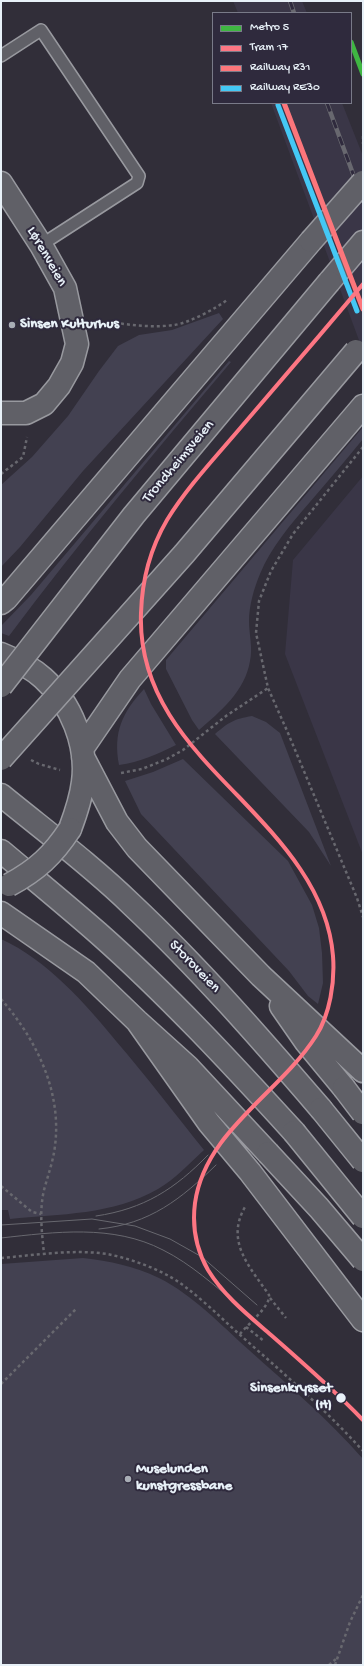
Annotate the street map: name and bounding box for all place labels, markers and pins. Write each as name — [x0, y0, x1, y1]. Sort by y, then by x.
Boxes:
place label: Sinsen Kulturhus — [20, 316, 119, 334]
marker: Sinsen Kulturhus — [7, 320, 17, 330]
place label: Sinsenkrysset (H) — [250, 1380, 332, 1415]
marker: Sinsenkrysset (H) — [334, 1391, 348, 1405]
place label: Muselunden kunstgressbane — [136, 1461, 232, 1496]
marker: Muselunden kunstgressbane — [123, 1474, 133, 1484]

